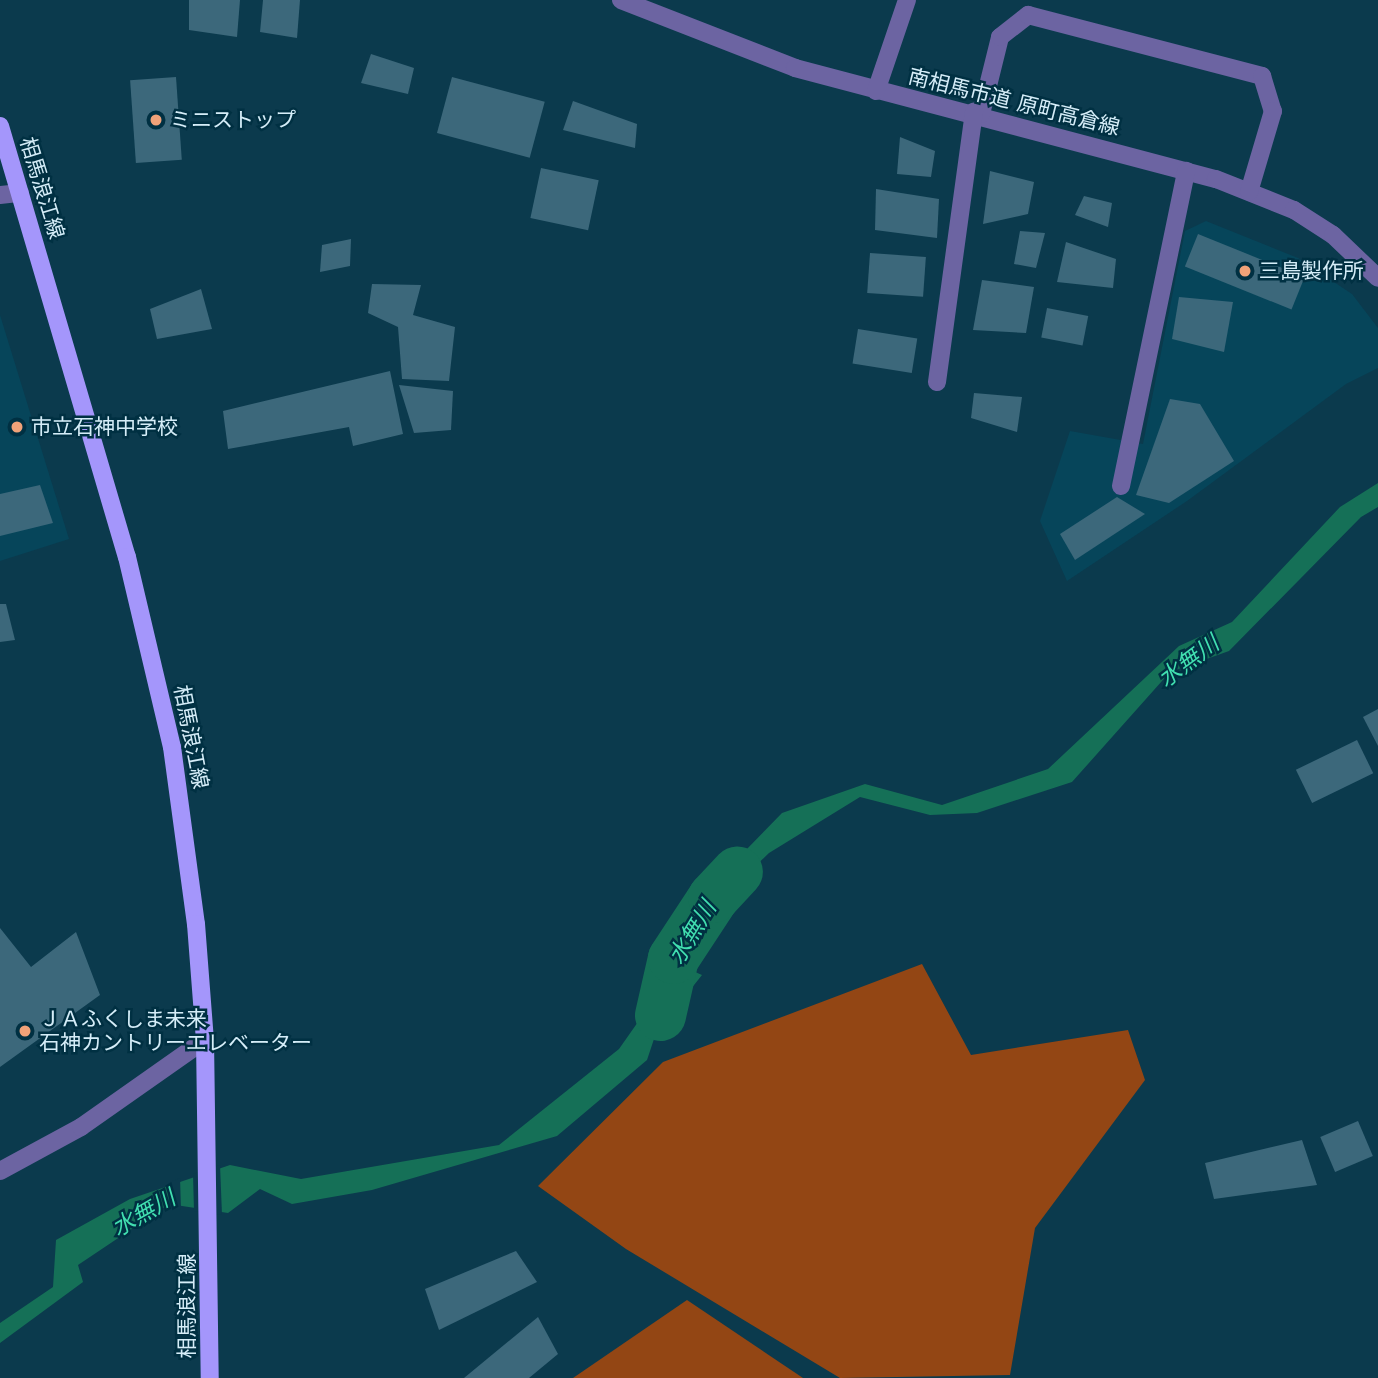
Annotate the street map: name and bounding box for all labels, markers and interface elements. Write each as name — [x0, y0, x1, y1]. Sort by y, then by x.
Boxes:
street label: 南相馬市道 原町高倉線 — [906, 64, 1122, 140]
place label: ミニストップ — [170, 107, 296, 133]
marker: ミニストップ — [148, 112, 164, 128]
street label: 相馬浪江線 — [15, 134, 69, 242]
place label: 三島製作所 — [1259, 258, 1364, 284]
marker: 三島製作所 — [1237, 263, 1253, 279]
place label: 市立石神中学校 — [31, 414, 178, 440]
marker: 市立石神中学校 — [9, 419, 25, 435]
water label: 水無川 — [1153, 630, 1225, 694]
street label: 相馬浪江線 — [169, 683, 213, 791]
water label: 水無川 — [663, 896, 723, 970]
place label: ＪＡふくしま未来 石神カントリーエレベーター — [39, 1006, 312, 1056]
marker: ＪＡふくしま未来 石神カントリーエレベーター — [17, 1023, 33, 1039]
water label: 水無川 — [107, 1185, 181, 1243]
street label: 相馬浪江線 — [174, 1254, 200, 1358]

